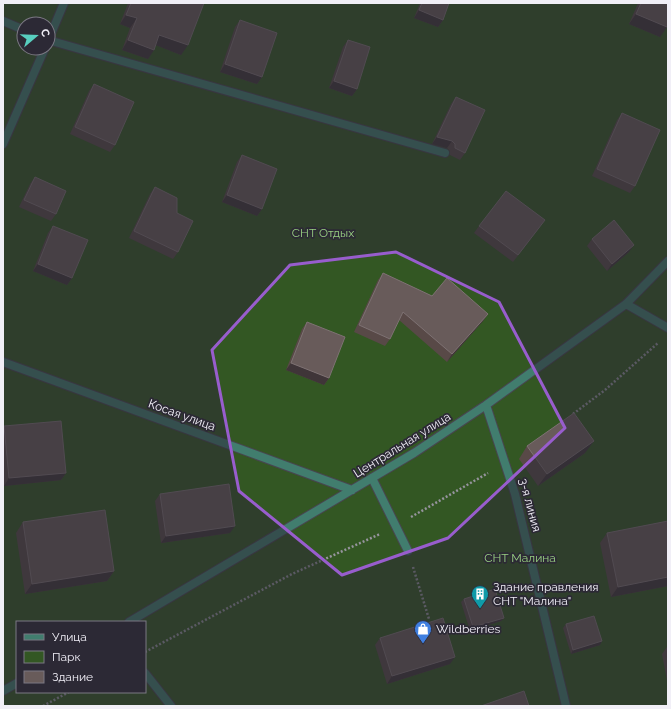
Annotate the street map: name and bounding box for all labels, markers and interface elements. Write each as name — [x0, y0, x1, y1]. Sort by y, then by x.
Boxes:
north arrow — [16, 16, 56, 56]
text: С — [38, 27, 53, 39]
park label: СНТ Отдых — [292, 226, 354, 240]
street label: Косая улица — [147, 396, 217, 434]
street label: Центральная улица — [351, 409, 453, 481]
street label: 3-я линия — [516, 477, 544, 533]
park label: СНТ Малина — [484, 551, 556, 565]
place label: Здание правления СНТ "Малина" — [493, 580, 599, 608]
building icon: Здание правления СНТ "Малина" — [470, 584, 490, 609]
shop icon: Wildberries — [413, 619, 433, 644]
legend — [16, 621, 146, 693]
place label: Wildberries — [436, 622, 500, 636]
text: Улица — [52, 630, 87, 644]
text: Парк — [52, 650, 81, 664]
text: Здание — [52, 670, 93, 684]

